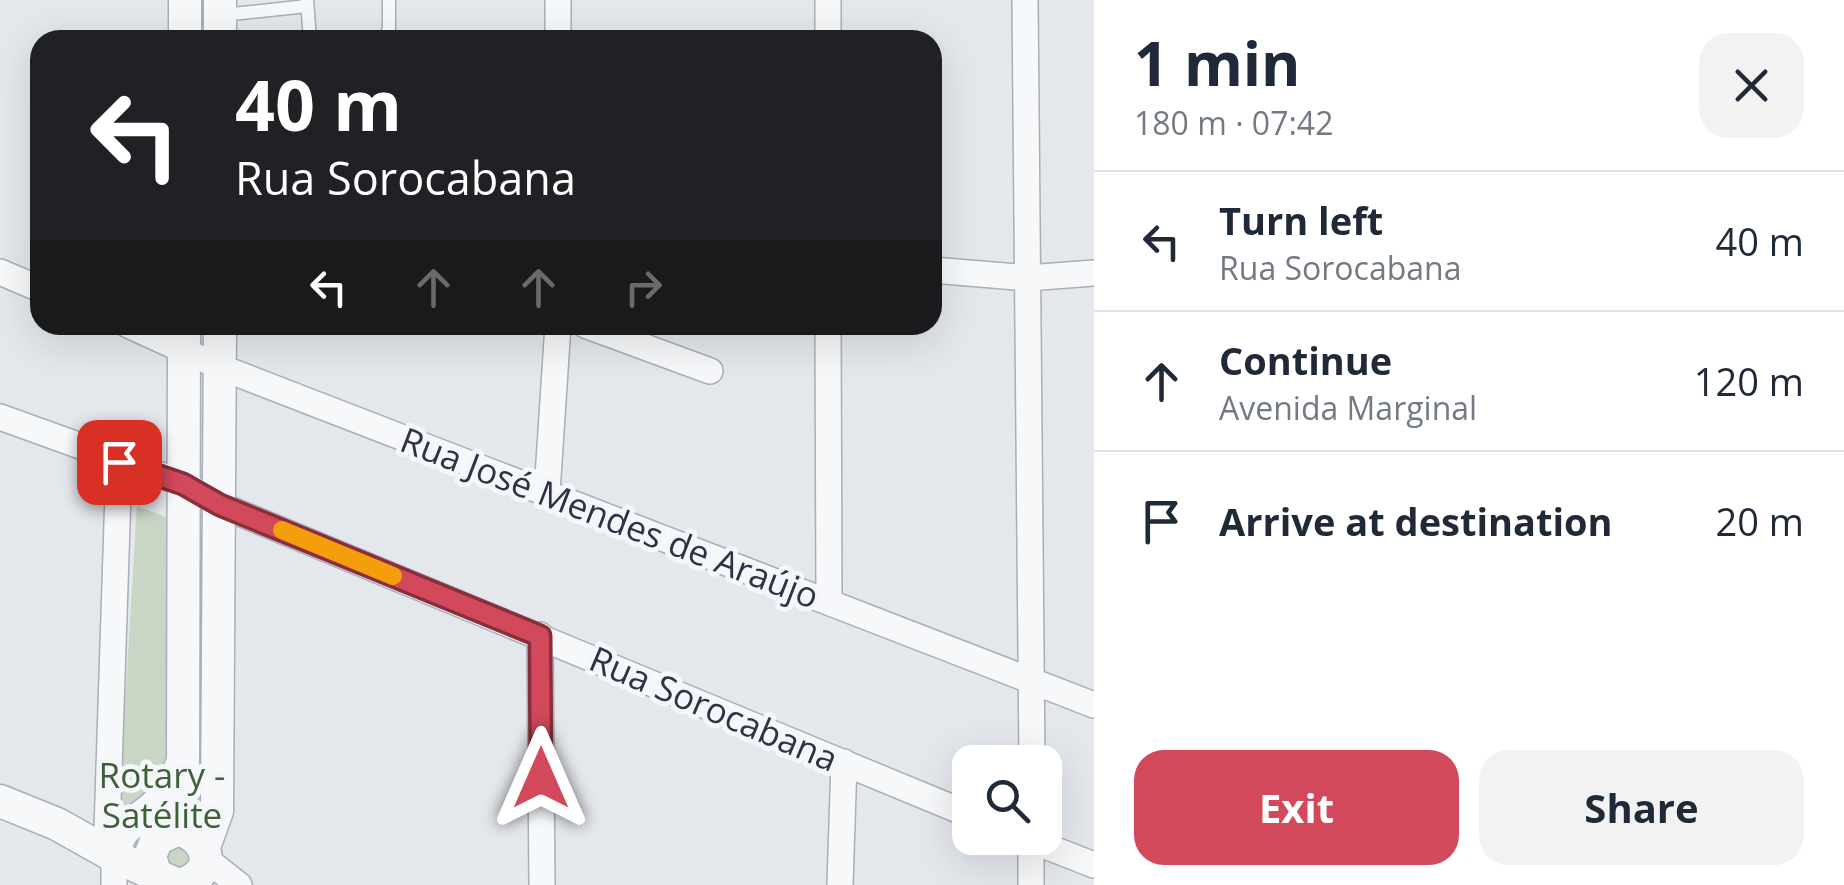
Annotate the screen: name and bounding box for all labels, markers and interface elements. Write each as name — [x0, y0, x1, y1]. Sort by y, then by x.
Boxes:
text: 1 min — [1134, 22, 1301, 104]
button: close — [1699, 33, 1804, 138]
text: 40 m — [235, 56, 402, 152]
icon: left — [70, 70, 200, 200]
text: 180 m · 07:42 — [1134, 101, 1333, 144]
text: Rua Sorocabana — [235, 147, 576, 208]
text: Turn left — [1219, 194, 1383, 246]
icon: left — [1134, 214, 1189, 269]
text: 40 m — [1715, 215, 1804, 267]
text: Rua Sorocabana — [1219, 246, 1461, 289]
icon: left — [301, 260, 356, 315]
icon: ahead — [406, 260, 461, 315]
icon: ahead — [511, 260, 566, 315]
icon: right — [616, 260, 671, 315]
text: Continue — [1219, 334, 1392, 386]
icon: ahead — [1134, 354, 1189, 409]
text: 120 m — [1694, 355, 1804, 407]
text: Avenida Marginal — [1219, 386, 1477, 429]
street label: Rua José Mendes de Araújo — [394, 415, 826, 619]
pin — [77, 420, 162, 505]
icon: arrive — [92, 435, 147, 490]
icon: arrive — [1134, 494, 1189, 549]
text: Arrive at destination — [1219, 495, 1613, 547]
text: 20 m — [1715, 495, 1804, 547]
street label: Rua Sorocabana — [583, 635, 845, 781]
position arrow — [489, 726, 593, 830]
map controls — [952, 745, 1062, 855]
button: search — [952, 745, 1062, 855]
button: Exit — [1134, 750, 1459, 865]
button: Share — [1479, 750, 1804, 865]
park label: Rotary - Satélite — [99, 751, 225, 838]

